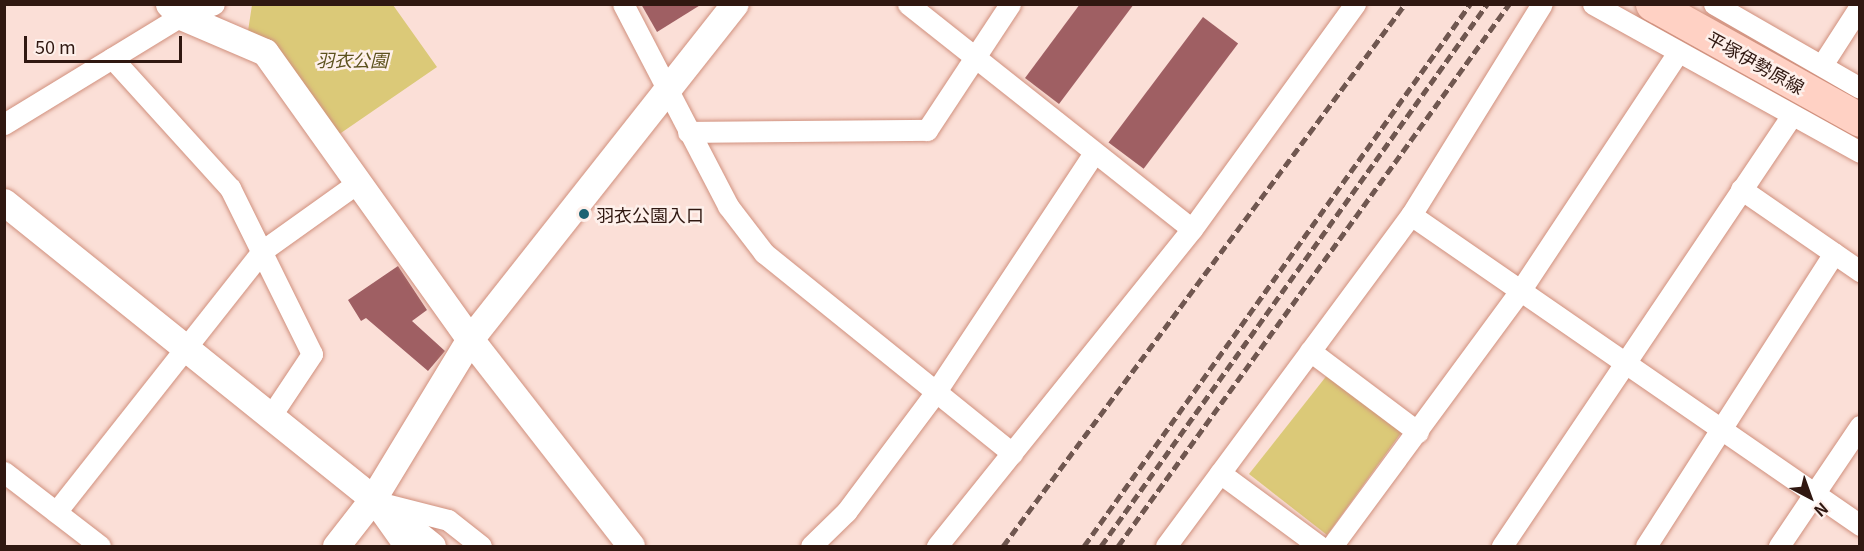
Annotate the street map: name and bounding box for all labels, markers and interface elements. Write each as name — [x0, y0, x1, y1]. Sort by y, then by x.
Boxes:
scale bar — [27, 24, 184, 62]
street label: 平塚伊勢原線 — [1704, 26, 1808, 98]
text: 50 m — [35, 33, 76, 59]
park label: 羽衣公園 — [316, 48, 388, 70]
place label: 羽衣公園入口 — [596, 203, 704, 225]
marker: 羽衣公園入口 — [577, 207, 591, 221]
north arrow — [1780, 467, 1840, 527]
text: N — [1809, 498, 1834, 524]

